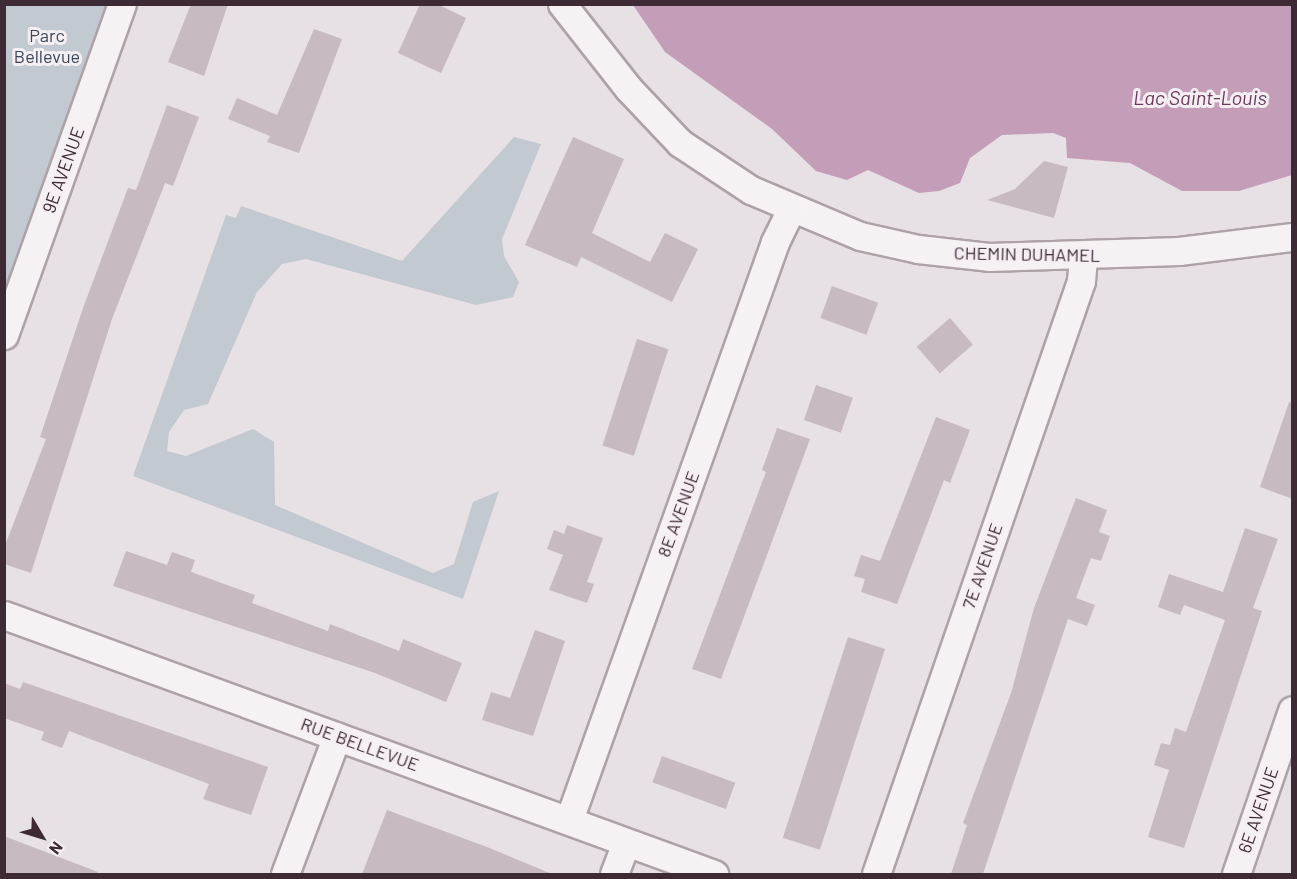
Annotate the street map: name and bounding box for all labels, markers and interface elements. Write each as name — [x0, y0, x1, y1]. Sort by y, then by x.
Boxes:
park label: Parc Bellevue — [14, 25, 80, 68]
water label: Lac Saint-Louis — [1133, 85, 1267, 109]
street label: 9E AVENUE — [37, 124, 89, 216]
street label: CHEMIN DUHAMEL — [954, 242, 1100, 266]
street label: 8E AVENUE — [652, 468, 704, 560]
street label: 7E AVENUE — [957, 520, 1007, 612]
street label: RUE BELLEVUE — [298, 713, 422, 775]
street label: 6E AVENUE — [1233, 764, 1283, 856]
north arrow — [12, 807, 72, 867]
text: N — [46, 838, 67, 858]

